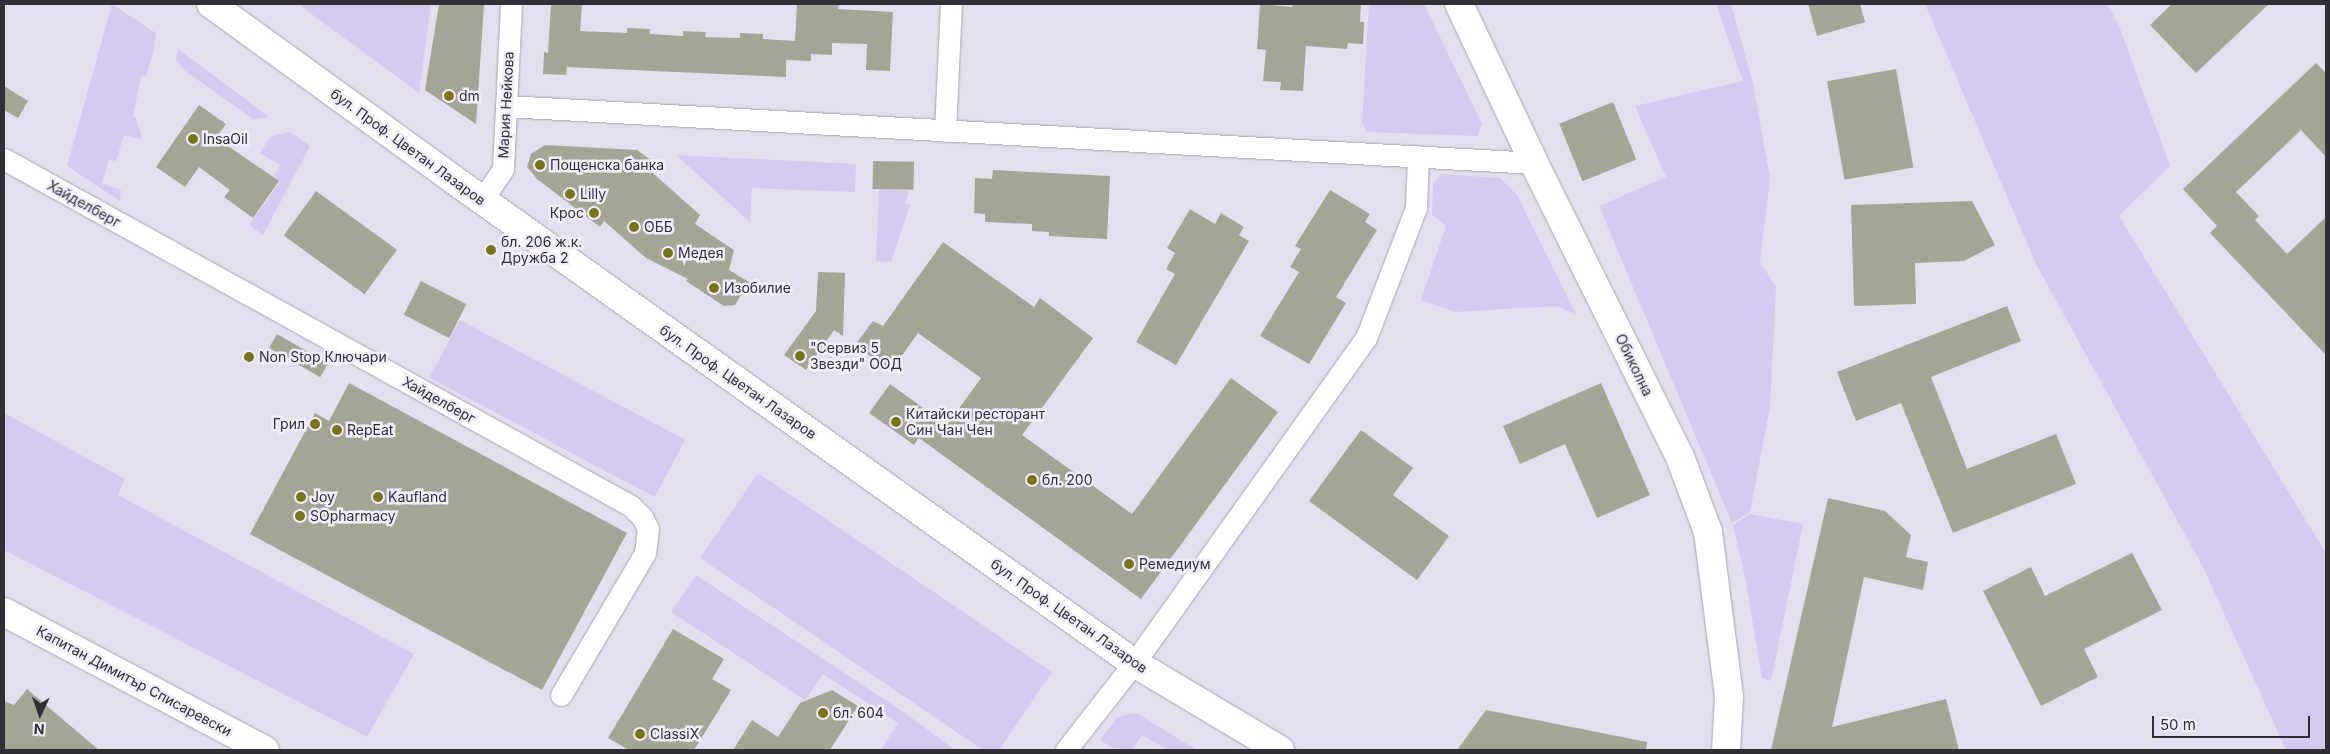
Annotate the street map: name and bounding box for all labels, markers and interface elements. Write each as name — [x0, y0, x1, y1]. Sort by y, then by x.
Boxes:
street label: Мария Нейкова — [495, 51, 517, 159]
street label: бул. Проф. Цветан Лазаров — [327, 85, 489, 209]
place label: dm — [459, 88, 480, 104]
marker: dm — [443, 90, 455, 102]
place label: InsaOil — [203, 131, 248, 147]
marker: InsaOil — [187, 133, 199, 145]
place label: Пощенска банка — [550, 157, 664, 173]
marker: Пощенска банка — [534, 159, 546, 171]
street label: Хайделберг — [44, 177, 124, 231]
place label: Lilly — [580, 186, 606, 202]
marker: Lilly — [564, 188, 576, 200]
place label: Крос — [550, 205, 584, 221]
marker: Крос — [588, 207, 600, 219]
place label: ОББ — [644, 219, 673, 235]
marker: ОББ — [628, 221, 640, 233]
place label: бл. 206 ж.к. Дружба 2 — [501, 234, 582, 266]
marker: бл. 206 ж.к. Дружба 2 — [485, 244, 497, 256]
place label: Медея — [678, 245, 724, 261]
marker: Медея — [662, 247, 674, 259]
place label: Изобилие — [724, 280, 791, 296]
marker: Изобилие — [708, 282, 720, 294]
street label: бул. Проф. Цветан Лазаров — [656, 321, 820, 443]
street label: Обиколна — [1612, 331, 1656, 399]
place label: "Сервиз 5 Звезди" ООД — [810, 340, 902, 372]
place label: Non Stop Ключари — [259, 349, 387, 365]
marker: "Сервиз 5 Звезди" ООД — [794, 350, 806, 362]
marker: Non Stop Ключари — [243, 351, 255, 363]
street label: Хайделберг — [399, 373, 479, 427]
place label: Китайски ресторант Син Чан Чен — [906, 406, 1045, 438]
place label: Грил — [273, 416, 305, 432]
marker: Китайски ресторант Син Чан Чен — [890, 416, 902, 428]
marker: Грил — [309, 418, 321, 430]
place label: RepEat — [347, 422, 393, 438]
marker: RepEat — [331, 424, 343, 436]
place label: бл. 200 — [1042, 472, 1093, 488]
marker: бл. 200 — [1026, 474, 1038, 486]
place label: Joy — [311, 489, 335, 505]
place label: Kaufland — [388, 489, 447, 505]
marker: Joy — [295, 491, 307, 503]
marker: Kaufland — [372, 491, 384, 503]
place label: SOpharmacy — [310, 508, 396, 524]
marker: SOpharmacy — [294, 510, 306, 522]
street label: бул. Проф. Цветан Лазаров — [987, 555, 1151, 677]
place label: Ремедиум — [1139, 556, 1210, 572]
marker: Ремедиум — [1123, 558, 1135, 570]
street label: Капитан Димитър Списаревски — [34, 622, 234, 740]
north arrow — [15, 689, 65, 739]
place label: бл. 604 — [833, 705, 884, 721]
scale bar — [2155, 706, 2312, 738]
marker: бл. 604 — [817, 707, 829, 719]
text: 50 m — [2160, 715, 2196, 734]
text: N — [33, 721, 45, 738]
place label: ClassiX — [650, 726, 699, 742]
marker: ClassiX — [634, 728, 646, 740]

